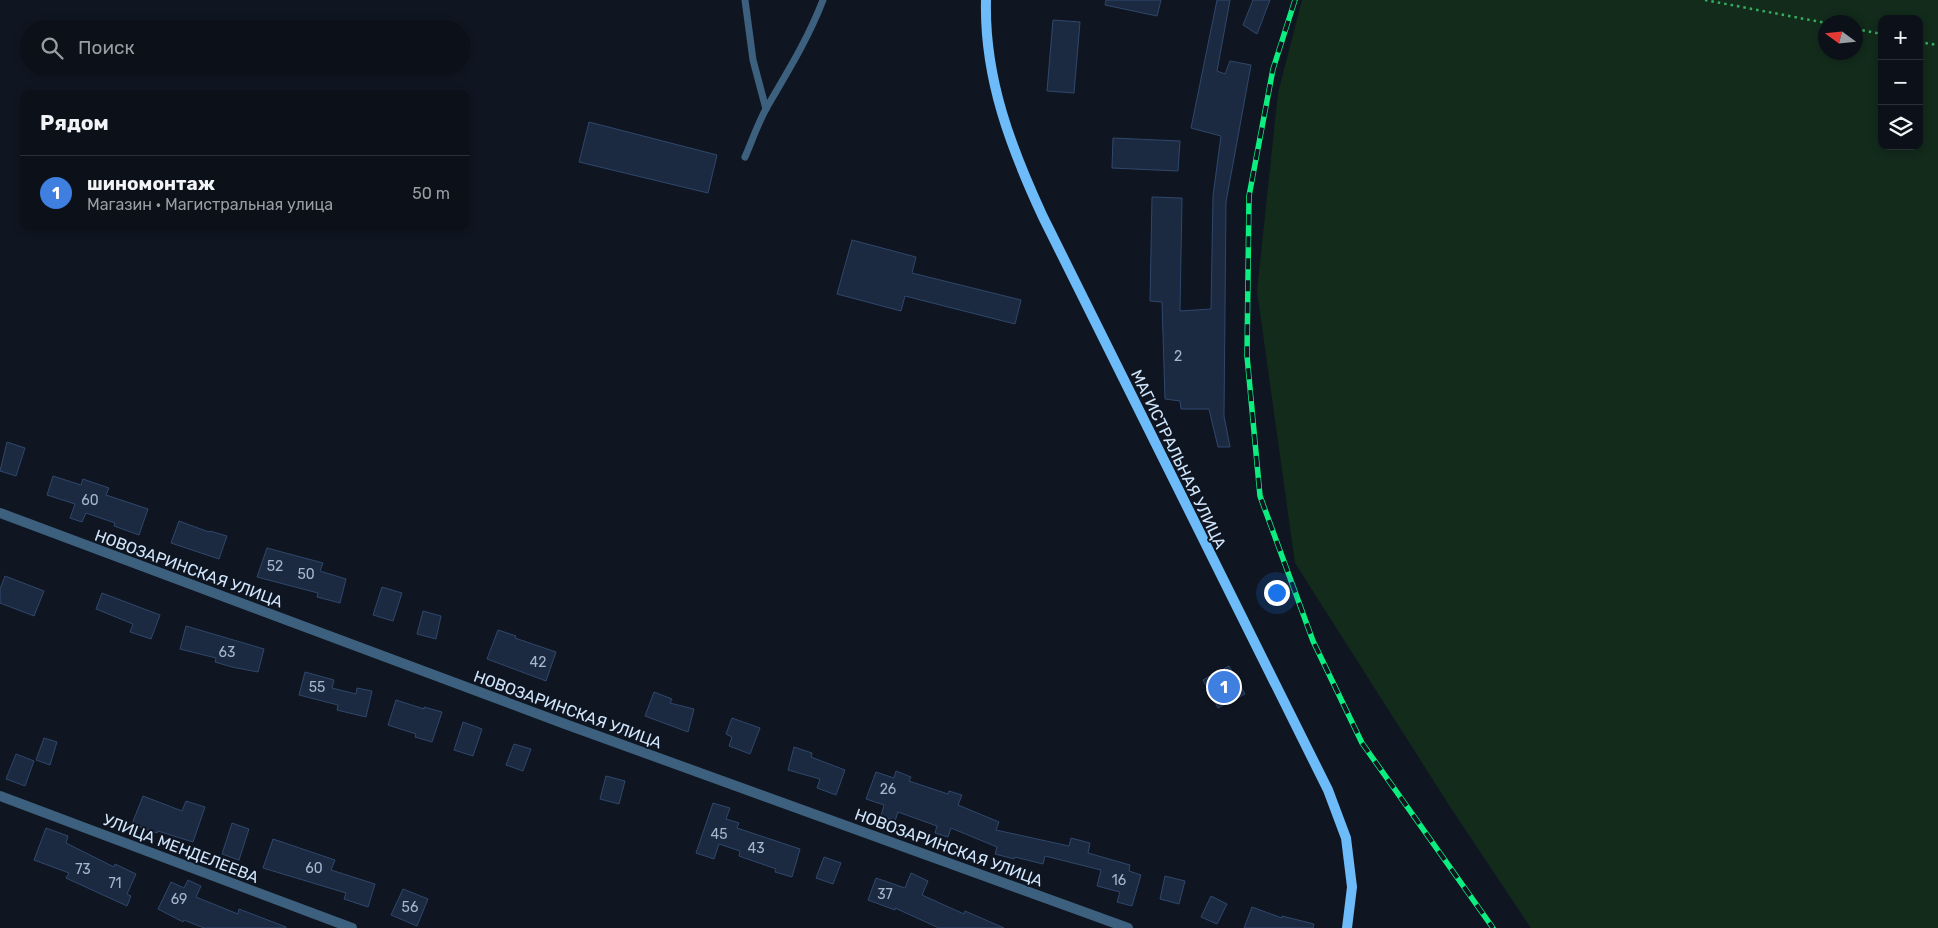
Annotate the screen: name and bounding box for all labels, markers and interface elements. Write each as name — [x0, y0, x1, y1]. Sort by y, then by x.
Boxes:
north arrow — [1818, 15, 1863, 60]
map controls — [1878, 15, 1923, 150]
button: + — [1878, 15, 1923, 60]
search box — [20, 20, 470, 75]
icon: search — [38, 34, 66, 62]
text: Поиск — [78, 36, 135, 59]
button: − — [1878, 60, 1923, 105]
button: layers — [1878, 105, 1923, 150]
text: Рядом — [40, 110, 109, 135]
text: шиномонтаж — [87, 172, 215, 195]
text: 1 — [52, 184, 60, 203]
text: 50 m — [412, 184, 450, 203]
text: Магазин · Магистральная улица — [87, 195, 333, 214]
house number: 2 — [1174, 348, 1182, 365]
street label: МАГИСТРАЛЬНАЯ УЛИЦА — [1127, 367, 1230, 552]
house number: 60 — [81, 492, 99, 509]
street label: НОВОЗАРИНСКАЯ УЛИЦА — [92, 526, 286, 611]
house number: 52 — [267, 558, 283, 575]
house number: 50 — [297, 566, 315, 583]
your location — [1264, 580, 1290, 606]
house number: 63 — [219, 644, 235, 661]
house number: 42 — [530, 654, 546, 671]
street label: НОВОЗАРИНСКАЯ УЛИЦА — [471, 667, 665, 752]
pin: 1 — [1208, 668, 1240, 706]
house number: 55 — [309, 679, 325, 696]
house number: 26 — [880, 781, 896, 798]
street label: НОВОЗАРИНСКАЯ УЛИЦА — [852, 805, 1046, 890]
street label: УЛИЦА МЕНДЕЛЕЕВА — [100, 810, 262, 887]
house number: 45 — [710, 826, 728, 843]
house number: 43 — [747, 840, 765, 857]
house number: 60 — [305, 860, 323, 877]
house number: 73 — [75, 861, 91, 878]
house number: 16 — [1112, 872, 1126, 889]
house number: 71 — [108, 875, 122, 892]
house number: 37 — [877, 886, 893, 903]
house number: 69 — [171, 891, 187, 908]
house number: 56 — [402, 899, 418, 916]

